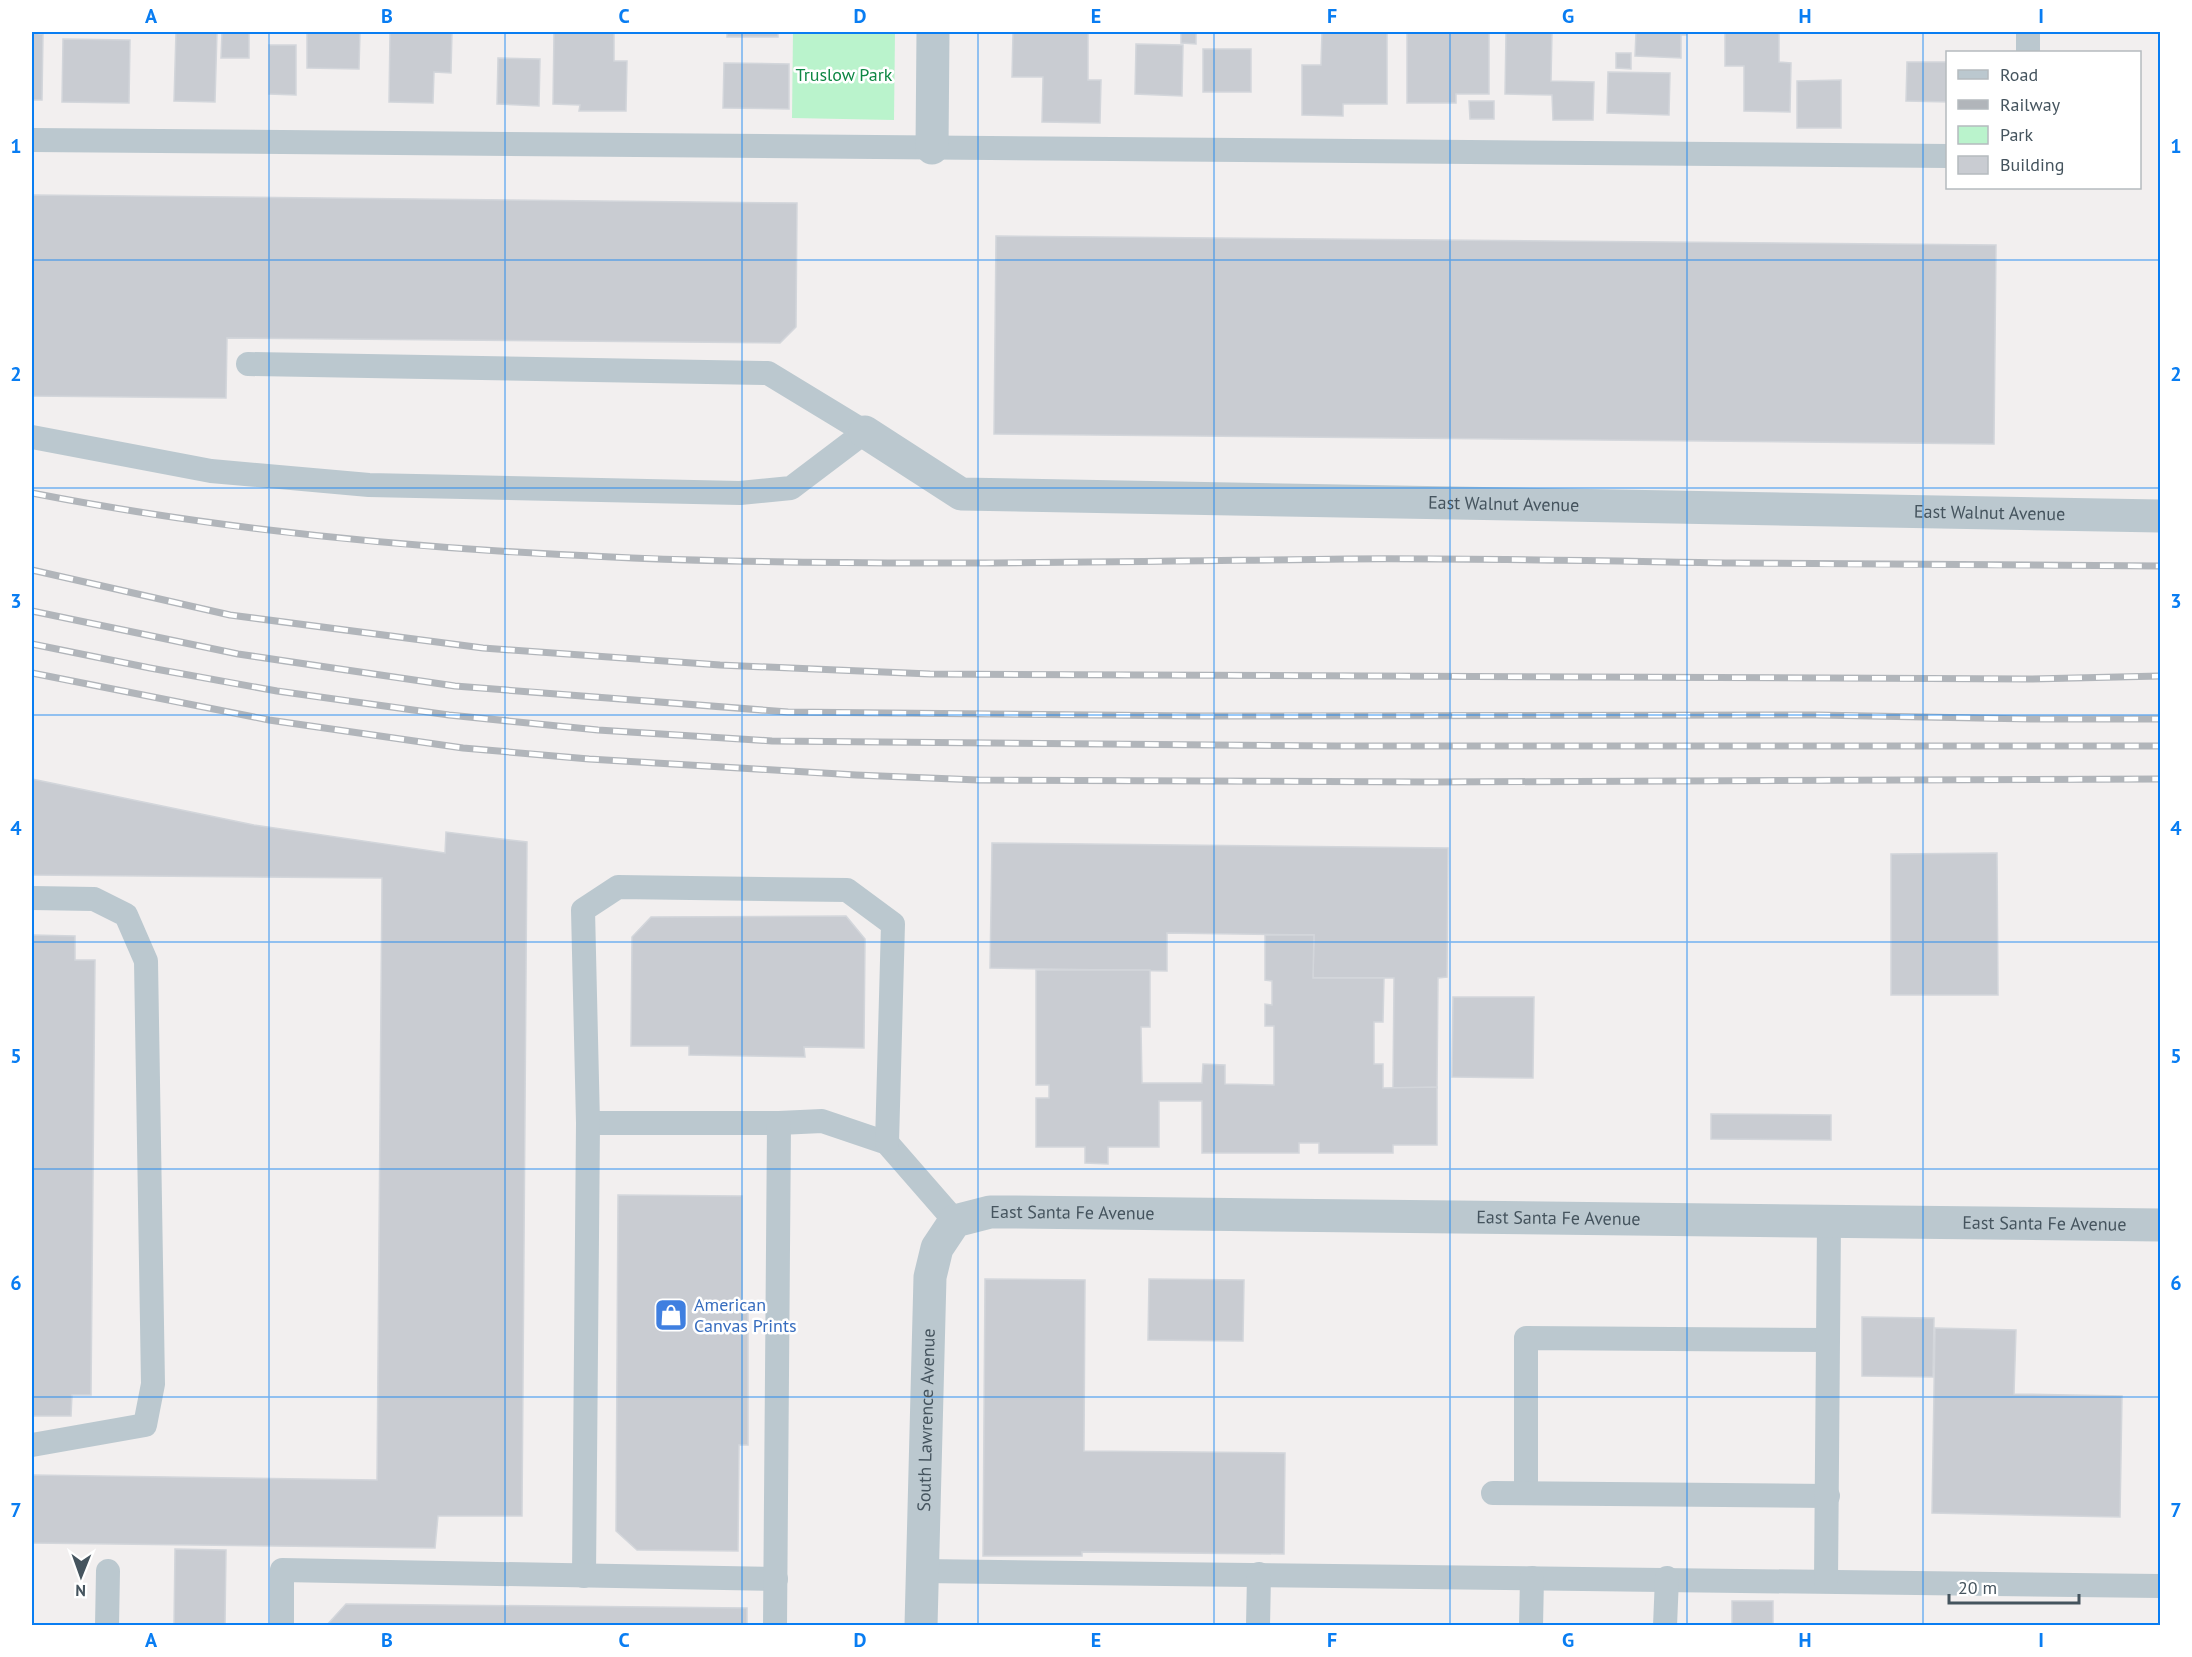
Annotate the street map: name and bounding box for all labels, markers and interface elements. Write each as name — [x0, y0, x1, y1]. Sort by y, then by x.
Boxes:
text: A — [145, 3, 158, 29]
text: B — [381, 3, 393, 29]
text: C — [618, 3, 630, 29]
text: D — [854, 3, 867, 29]
text: E — [1091, 3, 1101, 29]
text: F — [1327, 3, 1337, 29]
text: G — [1562, 3, 1574, 29]
text: H — [1798, 3, 1812, 29]
text: I — [2038, 3, 2044, 29]
legend — [1946, 51, 2141, 189]
park label: Truslow Park — [796, 63, 893, 86]
text: Road — [2000, 63, 2038, 86]
text: Railway — [2000, 93, 2061, 116]
text: Park — [2000, 123, 2033, 146]
text: 1 — [10, 133, 22, 159]
text: 1 — [2170, 133, 2182, 159]
text: Building — [2000, 153, 2064, 176]
text: 2 — [10, 361, 22, 387]
text: 2 — [2170, 361, 2182, 387]
street label: East Walnut Avenue — [1428, 491, 1579, 516]
street label: East Walnut Avenue — [1914, 499, 2065, 525]
text: 3 — [10, 588, 22, 614]
text: 3 — [2170, 588, 2182, 614]
text: 4 — [10, 815, 22, 841]
text: 4 — [2170, 815, 2182, 841]
text: 5 — [10, 1043, 22, 1069]
text: 5 — [2170, 1043, 2182, 1069]
street label: East Santa Fe Avenue — [990, 1200, 1155, 1225]
street label: East Santa Fe Avenue — [1476, 1205, 1641, 1230]
street label: East Santa Fe Avenue — [1962, 1211, 2127, 1236]
text: 6 — [10, 1270, 22, 1296]
text: 6 — [2170, 1270, 2182, 1296]
place label: American Canvas Prints — [694, 1293, 797, 1337]
shop icon: American Canvas Prints — [653, 1297, 689, 1333]
street label: South Lawrence Avenue — [912, 1328, 940, 1512]
text: 7 — [10, 1497, 22, 1523]
text: 7 — [2170, 1497, 2182, 1523]
north arrow — [51, 1546, 111, 1606]
scale bar — [1949, 1567, 2080, 1605]
text: 20 m — [1958, 1576, 1997, 1599]
text: N — [75, 1581, 86, 1601]
text: A — [145, 1627, 158, 1653]
text: B — [381, 1627, 393, 1653]
text: C — [618, 1627, 630, 1653]
text: D — [854, 1627, 867, 1653]
text: E — [1091, 1627, 1101, 1653]
text: F — [1327, 1627, 1337, 1653]
text: G — [1562, 1627, 1574, 1653]
text: H — [1798, 1627, 1812, 1653]
text: I — [2038, 1627, 2044, 1653]

